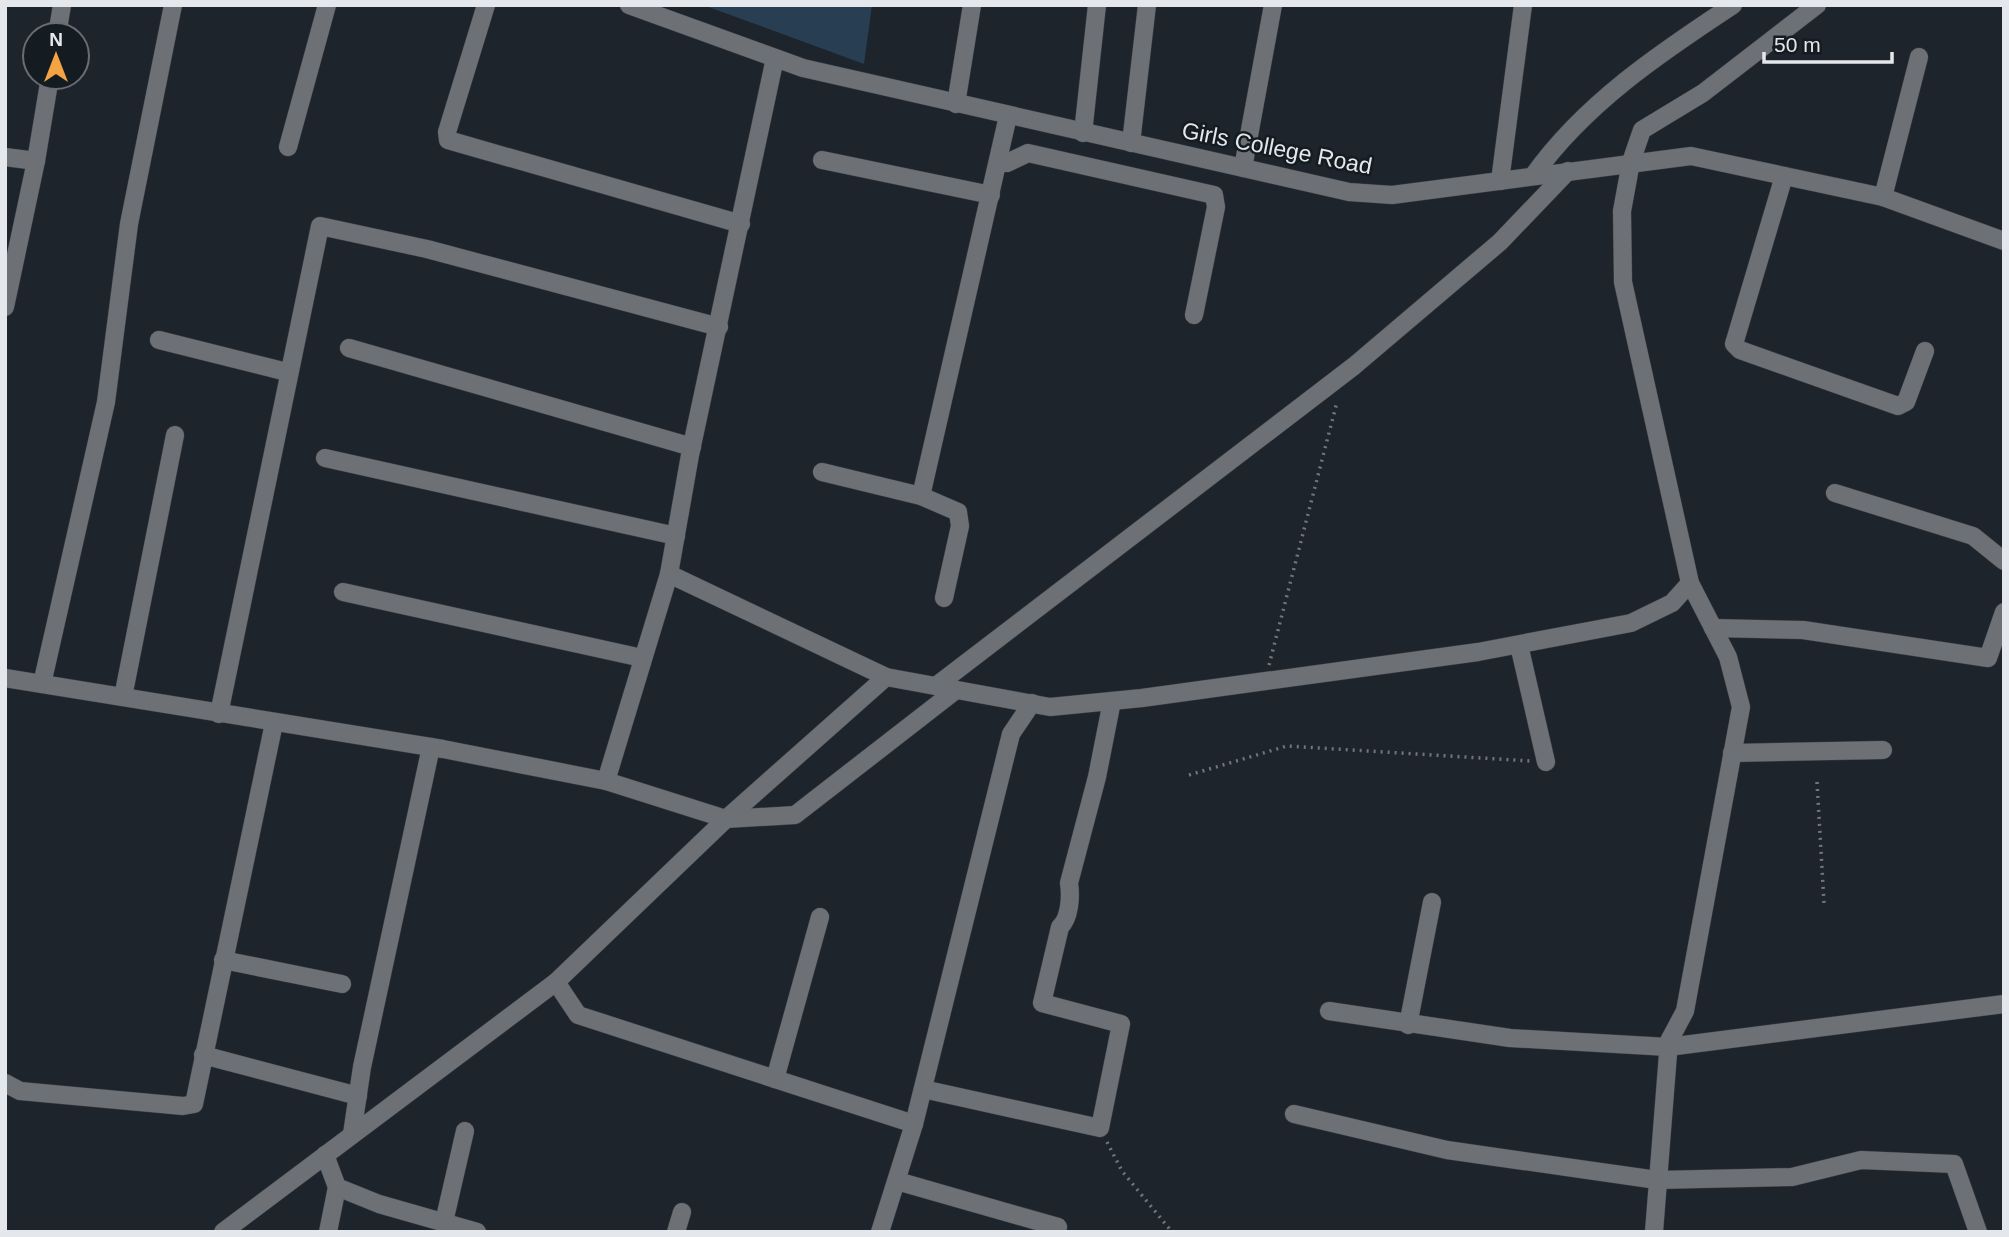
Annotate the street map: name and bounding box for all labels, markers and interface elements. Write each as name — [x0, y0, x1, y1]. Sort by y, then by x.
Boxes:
north arrow — [21, 21, 91, 91]
scale bar — [1764, 21, 1892, 65]
text: N — [49, 29, 63, 50]
text: 50 m — [1774, 33, 1821, 56]
street label: Girls College Road — [1180, 117, 1374, 179]

